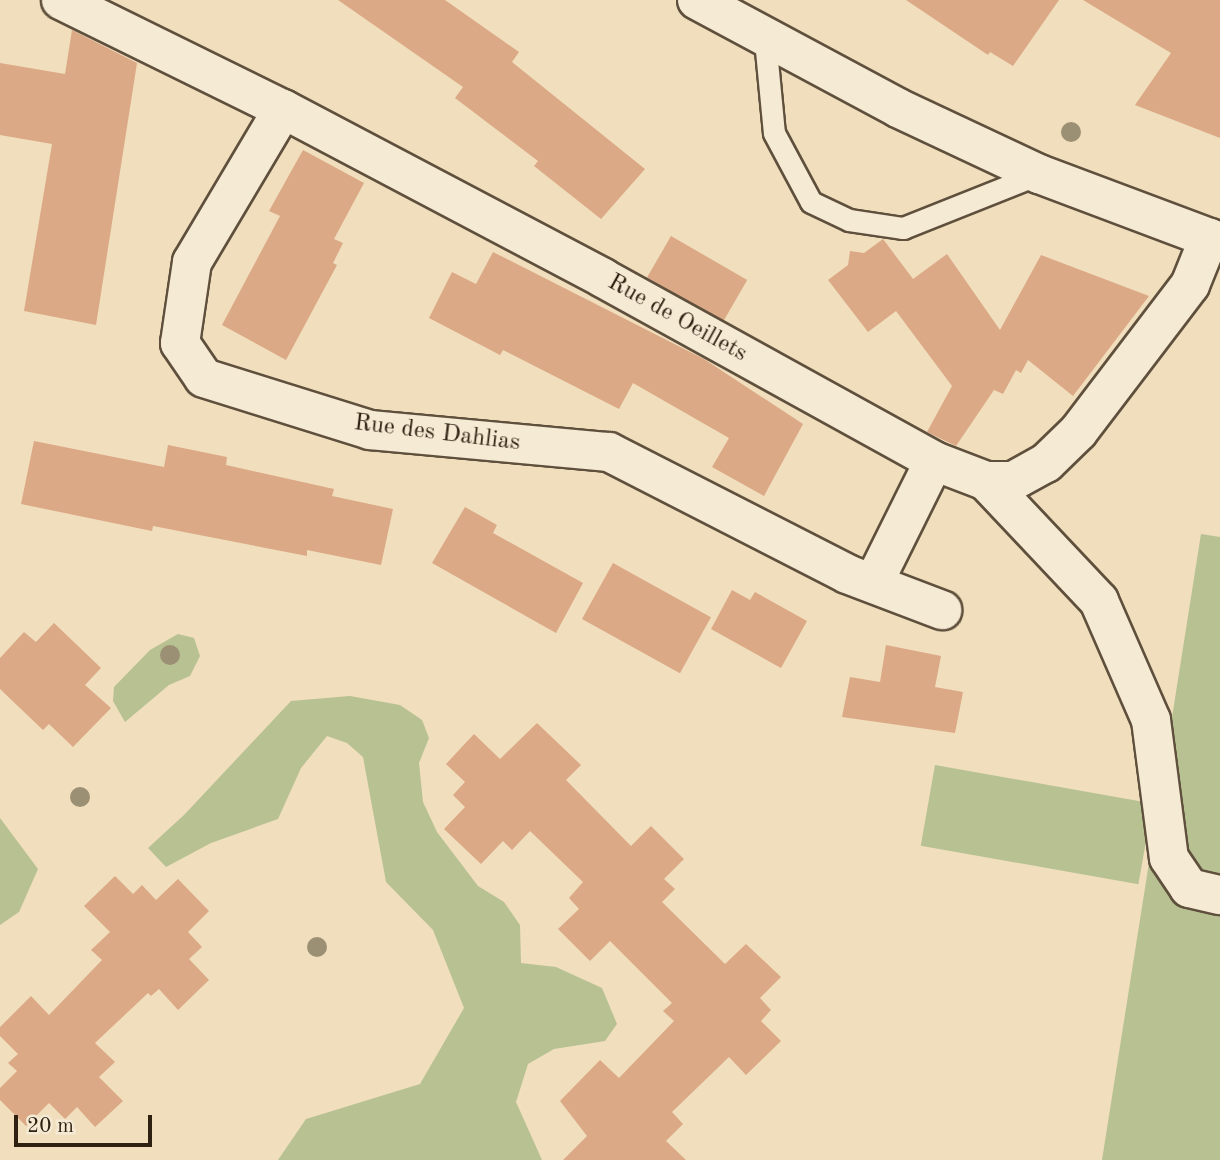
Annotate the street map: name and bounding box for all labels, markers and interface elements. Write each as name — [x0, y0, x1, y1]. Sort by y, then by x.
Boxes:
street label: Rue de Oeillets — [602, 269, 752, 369]
street label: Rue des Dahlias — [352, 410, 522, 458]
scale bar — [18, 1100, 156, 1144]
text: 20 m — [27, 1116, 74, 1137]

